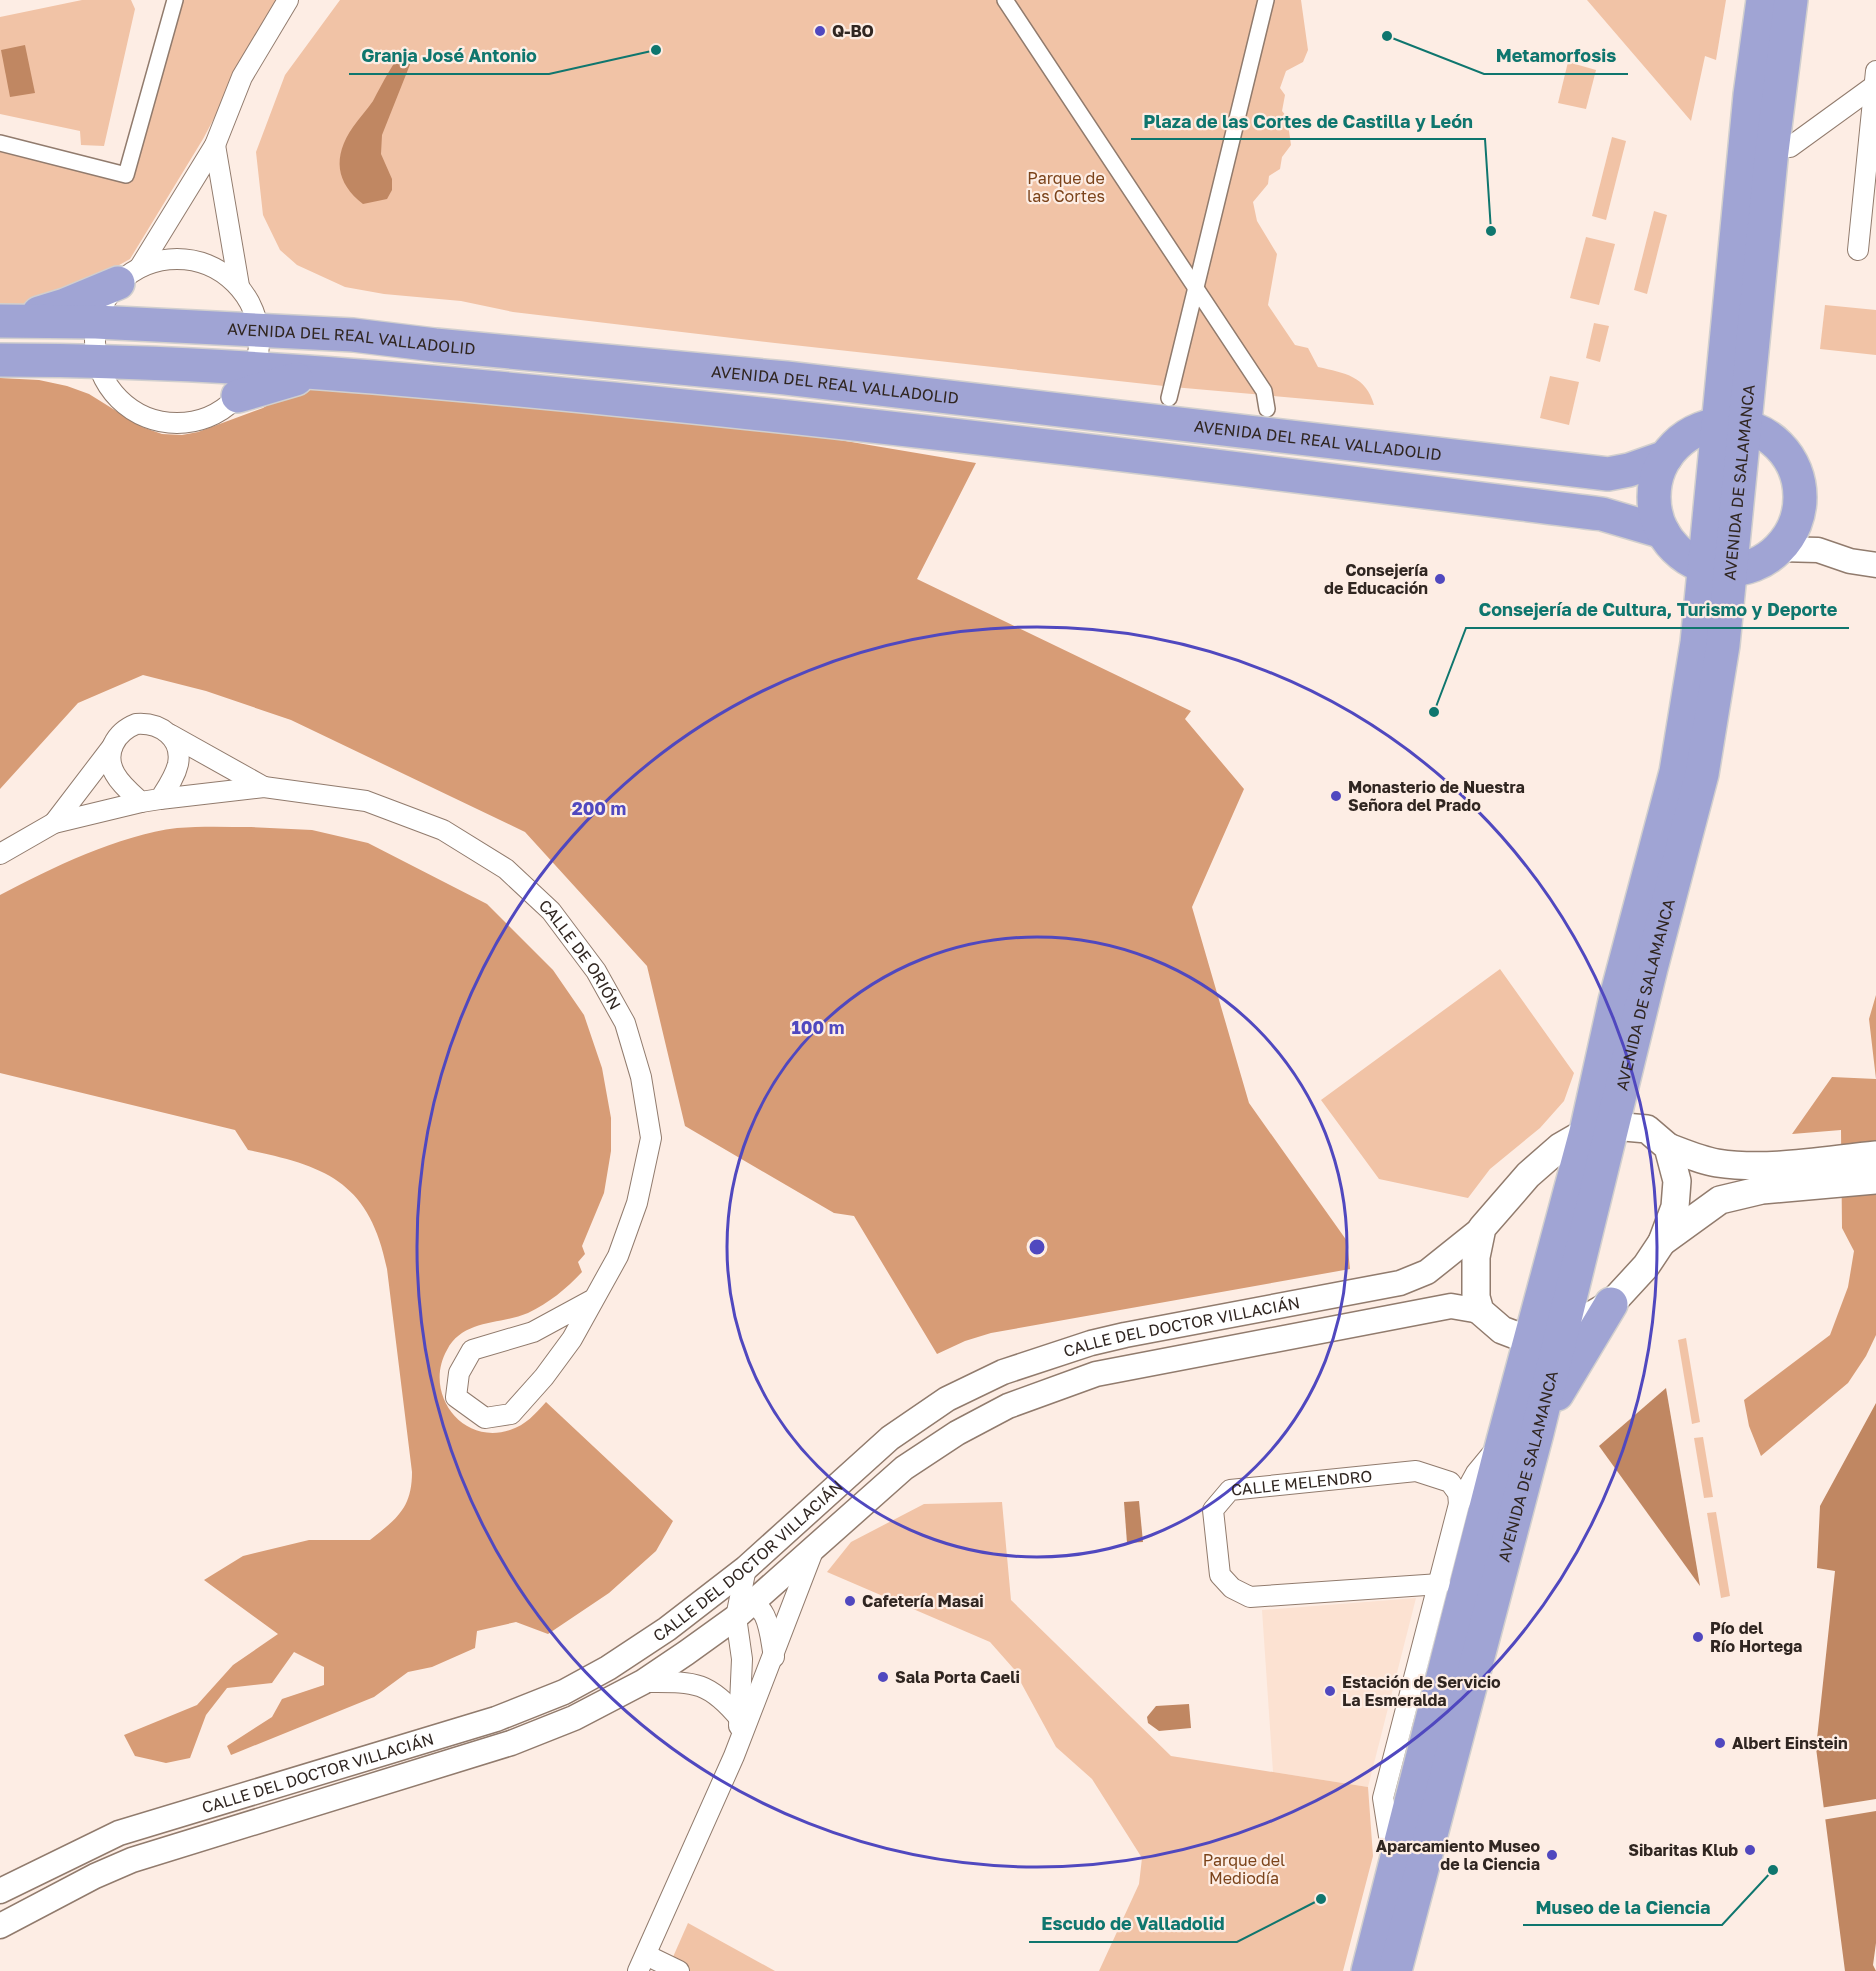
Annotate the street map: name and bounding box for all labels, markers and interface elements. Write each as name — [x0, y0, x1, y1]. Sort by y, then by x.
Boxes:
place label: Q-BO — [832, 21, 874, 41]
marker: Q-BO — [813, 24, 827, 38]
callout: Granja José Antonio — [349, 38, 549, 74]
callout: Metamorfosis — [1484, 38, 1628, 74]
text: Granja José Antonio — [361, 44, 537, 66]
text: Metamorfosis — [1496, 44, 1616, 66]
callout: Plaza de las Cortes de Castilla y León — [1131, 103, 1485, 139]
text: Plaza de las Cortes de Castilla y León — [1143, 110, 1473, 132]
park label: Parque de las Cortes — [1027, 168, 1105, 206]
street label: AVENIDA DEL REAL VALLADOLID — [227, 319, 476, 359]
street label: AVENIDA DEL REAL VALLADOLID — [710, 361, 960, 408]
street label: AVENIDA DE SALAMANCA — [1719, 383, 1759, 581]
street label: AVENIDA DEL REAL VALLADOLID — [1193, 416, 1443, 465]
place label: Consejería de Educación — [1324, 560, 1428, 598]
marker: Consejería de Educación — [1433, 572, 1447, 586]
callout: Consejería de Cultura, Turismo y Deporte — [1466, 592, 1849, 628]
text: Consejería de Cultura, Turismo y Deporte — [1479, 598, 1838, 620]
place label: Monasterio de Nuestra Señora del Prado — [1348, 777, 1525, 815]
marker: Monasterio de Nuestra Señora del Prado — [1329, 789, 1343, 803]
text: 200 m — [572, 797, 626, 819]
street label: CALLE DE ORIÓN — [535, 895, 625, 1013]
street label: AVENIDA DE SALAMANCA — [1611, 896, 1679, 1092]
text: 100 m — [792, 1016, 844, 1038]
centre of rings — [1027, 1237, 1047, 1257]
street label: CALLE DEL DOCTOR VILLACIÁN — [1061, 1292, 1301, 1361]
street label: AVENIDA DE SALAMANCA — [1493, 1368, 1562, 1564]
street label: CALLE MELENDRO — [1230, 1466, 1373, 1500]
street label: CALLE DEL DOCTOR VILLACIÁN — [649, 1476, 847, 1646]
place label: Cafetería Masai — [862, 1591, 984, 1611]
marker: Cafetería Masai — [843, 1594, 857, 1608]
place label: Pío del Río Hortega — [1710, 1618, 1802, 1656]
marker: Pío del Río Hortega — [1691, 1630, 1705, 1644]
place label: Sala Porta Caeli — [895, 1667, 1020, 1687]
marker: Sala Porta Caeli — [876, 1670, 890, 1684]
place label: Estación de Servicio La Esmeralda — [1342, 1672, 1501, 1710]
marker: Estación de Servicio La Esmeralda — [1323, 1684, 1337, 1698]
street label: CALLE DEL DOCTOR VILLACIÁN — [199, 1728, 436, 1817]
place label: Albert Einstein — [1732, 1733, 1848, 1753]
marker: Albert Einstein — [1713, 1736, 1727, 1750]
place label: Aparcamiento Museo de la Ciencia — [1376, 1836, 1540, 1874]
place label: Sibaritas Klub — [1628, 1840, 1738, 1860]
marker: Sibaritas Klub — [1743, 1843, 1757, 1857]
marker: Aparcamiento Museo de la Ciencia — [1545, 1848, 1559, 1862]
park label: Parque del Mediodía — [1203, 1850, 1285, 1888]
callout: Museo de la Ciencia — [1523, 1889, 1722, 1925]
text: Museo de la Ciencia — [1536, 1896, 1710, 1918]
callout: Escudo de Valladolid — [1029, 1906, 1237, 1942]
text: Escudo de Valladolid — [1041, 1912, 1225, 1934]

